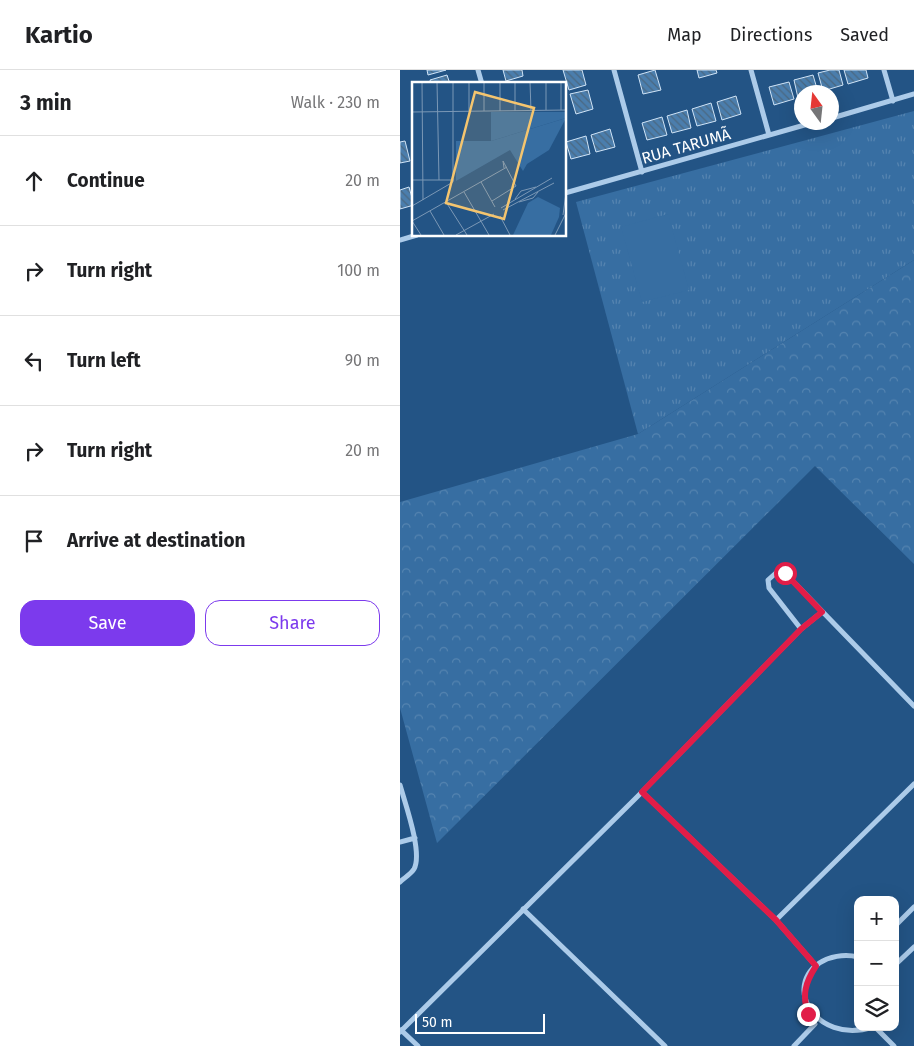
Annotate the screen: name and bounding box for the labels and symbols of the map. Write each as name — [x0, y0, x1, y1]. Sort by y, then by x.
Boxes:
inset map — [412, 82, 566, 236]
north arrow — [794, 85, 839, 130]
street label: RUA TARUMÃ — [639, 124, 734, 168]
route start — [774, 562, 797, 585]
route end — [797, 1003, 820, 1026]
scale bar — [415, 1011, 545, 1034]

